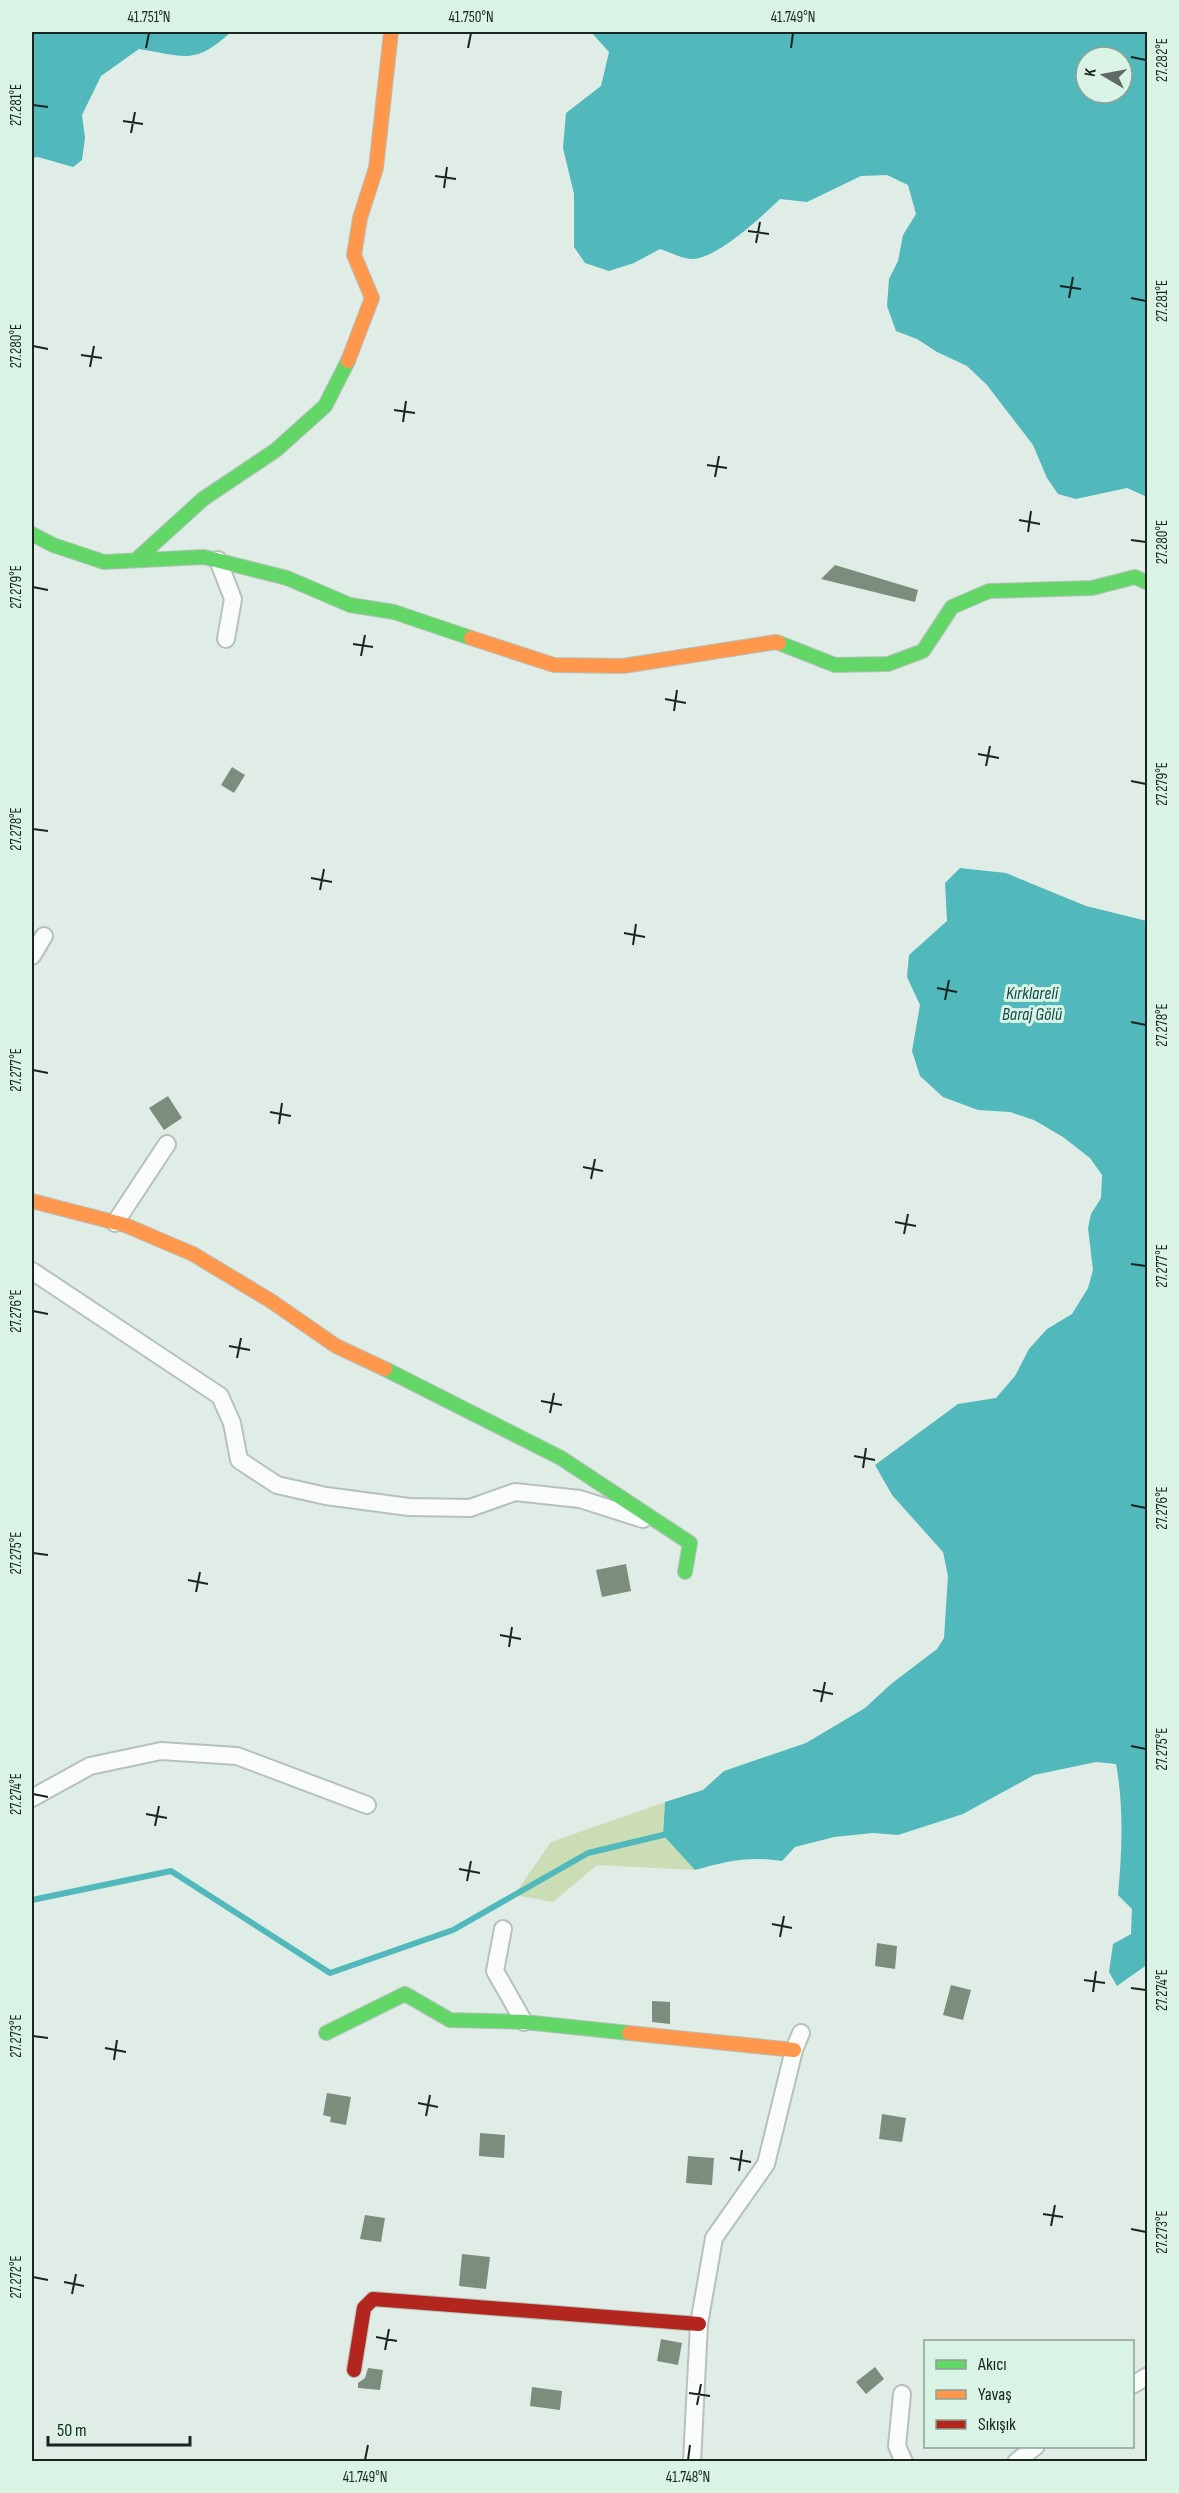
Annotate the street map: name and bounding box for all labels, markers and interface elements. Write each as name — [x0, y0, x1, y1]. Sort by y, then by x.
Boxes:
text: 41.751°N — [127, 8, 171, 27]
text: 41.750°N — [448, 8, 494, 27]
text: 41.749°N — [771, 8, 815, 27]
text: 27.282°E — [1153, 38, 1172, 82]
north arrow — [1074, 45, 1134, 105]
text: K — [1081, 67, 1101, 78]
text: 27.281°E — [7, 84, 26, 126]
text: 27.281°E — [1153, 280, 1172, 322]
text: 27.280°E — [7, 324, 26, 368]
text: 27.280°E — [1153, 520, 1172, 564]
text: 27.279°E — [7, 565, 26, 609]
text: 27.279°E — [1153, 762, 1172, 806]
text: 27.278°E — [7, 807, 26, 851]
water label: Kırklareli Baraj Gölü — [1002, 983, 1063, 1025]
text: 27.278°E — [1153, 1003, 1172, 1047]
text: 27.277°E — [7, 1048, 26, 1092]
text: 27.277°E — [1153, 1244, 1172, 1288]
text: 27.276°E — [7, 1289, 26, 1333]
text: 27.276°E — [1153, 1486, 1172, 1530]
text: 27.275°E — [7, 1531, 26, 1575]
text: 27.275°E — [1153, 1727, 1172, 1771]
text: 27.274°E — [7, 1773, 26, 1815]
text: 27.274°E — [1153, 1969, 1172, 2011]
text: 27.273°E — [7, 2014, 26, 2058]
text: 27.273°E — [1153, 2210, 1172, 2254]
text: 27.272°E — [7, 2255, 26, 2299]
legend — [924, 2340, 1134, 2448]
text: Akıcı — [977, 2354, 1007, 2375]
text: Yavaş — [978, 2384, 1012, 2405]
scale bar — [48, 2409, 190, 2447]
text: Sıkışık — [978, 2414, 1016, 2435]
text: 50 m — [57, 2420, 87, 2441]
text: 41.749°N — [343, 2468, 387, 2487]
text: 41.748°N — [666, 2468, 710, 2487]

